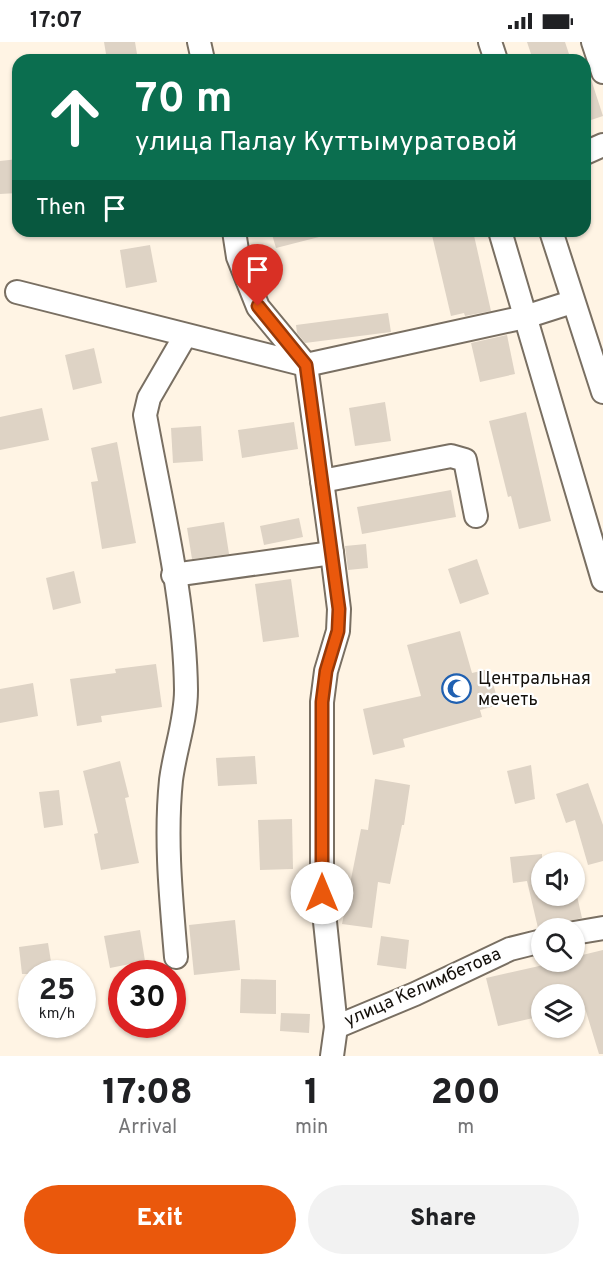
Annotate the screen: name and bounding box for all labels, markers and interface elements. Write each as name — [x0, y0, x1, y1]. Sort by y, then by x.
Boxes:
text: 17:07 — [30, 8, 82, 35]
text: 70 m — [135, 74, 233, 127]
icon: ahead — [36, 78, 114, 156]
text: улица Палау Куттымуратовой — [135, 126, 517, 160]
icon: arrive — [98, 192, 131, 225]
text: Then — [36, 195, 86, 222]
pin — [232, 244, 283, 306]
icon: arrive — [241, 253, 274, 286]
place label: Центральная мечеть — [478, 668, 591, 712]
mosque icon: Центральная мечеть — [441, 673, 473, 705]
map controls — [531, 852, 585, 1038]
button: sound — [531, 852, 585, 906]
position arrow — [290, 861, 354, 925]
button: search — [531, 918, 585, 972]
street label: улица Келимбетова — [341, 943, 505, 1033]
speed limit sign: 30 — [108, 960, 186, 1038]
text: 25 — [39, 973, 75, 1010]
button: layers — [531, 984, 585, 1038]
text: km/h — [39, 1005, 75, 1024]
text: 17:08 — [102, 1071, 193, 1117]
text: 1 — [304, 1071, 319, 1117]
text: 200 — [431, 1071, 501, 1117]
text: Arrival — [118, 1115, 177, 1141]
text: min — [295, 1115, 328, 1141]
text: m — [457, 1115, 474, 1141]
button: Exit — [24, 1185, 296, 1254]
button: Share — [308, 1185, 579, 1254]

